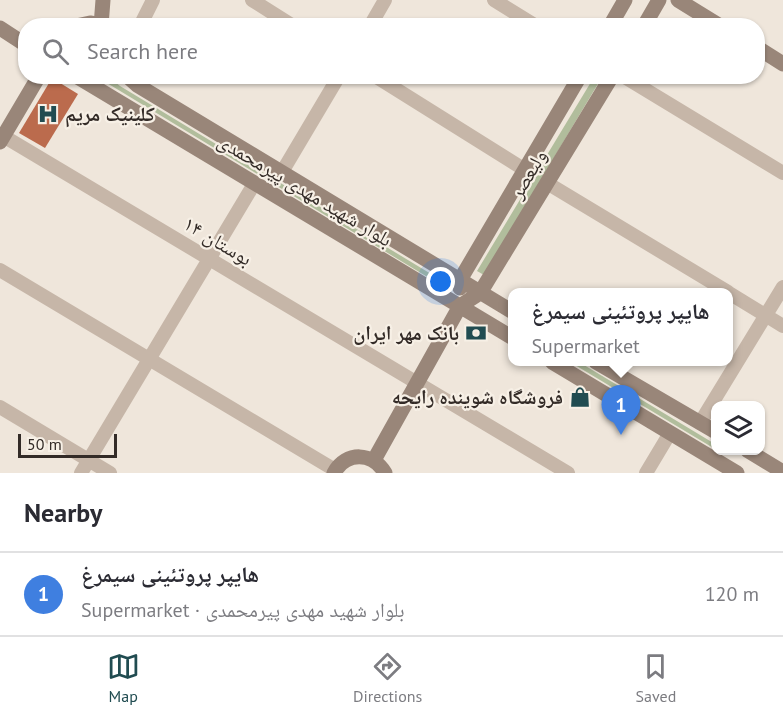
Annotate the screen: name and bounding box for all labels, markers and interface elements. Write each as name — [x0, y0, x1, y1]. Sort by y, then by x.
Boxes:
search box — [18, 18, 765, 84]
icon: search — [39, 35, 72, 68]
text: Search here — [87, 37, 198, 65]
place label: کلینیک مریم — [65, 101, 155, 128]
hospital icon: کلینیک مریم — [36, 102, 60, 126]
street label: بلوار شهید مهدی پیرمحمدی — [213, 128, 397, 252]
street label: ولیعصر — [503, 145, 553, 204]
street label: بوستان ۱۴ — [179, 210, 257, 272]
your location — [426, 267, 455, 296]
popup — [508, 288, 733, 366]
text: هایپر پروتئینی سیمرغ — [531, 297, 710, 325]
place label: بانک مهر ایران — [353, 320, 459, 346]
bank icon: بانک مهر ایران — [464, 321, 488, 345]
text: Supermarket — [531, 333, 640, 359]
place label: فروشگاه شوینده رایحه — [392, 384, 563, 410]
shop icon: فروشگاه شوینده رایحه — [568, 385, 592, 409]
pin: 1 — [602, 386, 640, 435]
map controls — [711, 401, 765, 455]
button: layers — [711, 401, 765, 455]
scale bar — [18, 431, 117, 458]
text: 50 m — [27, 434, 62, 454]
text: Nearby — [24, 496, 102, 529]
text: هایپر پروتئینی سیمرغ — [81, 560, 259, 588]
text: 1 — [38, 581, 49, 607]
text: 120 m — [705, 581, 759, 607]
text: Supermarket · بلوار شهید مهدی پیرمحمدی — [81, 597, 404, 623]
tab: Map — [107, 650, 140, 706]
tab: Directions — [353, 650, 422, 706]
tab: Saved — [636, 650, 676, 706]

